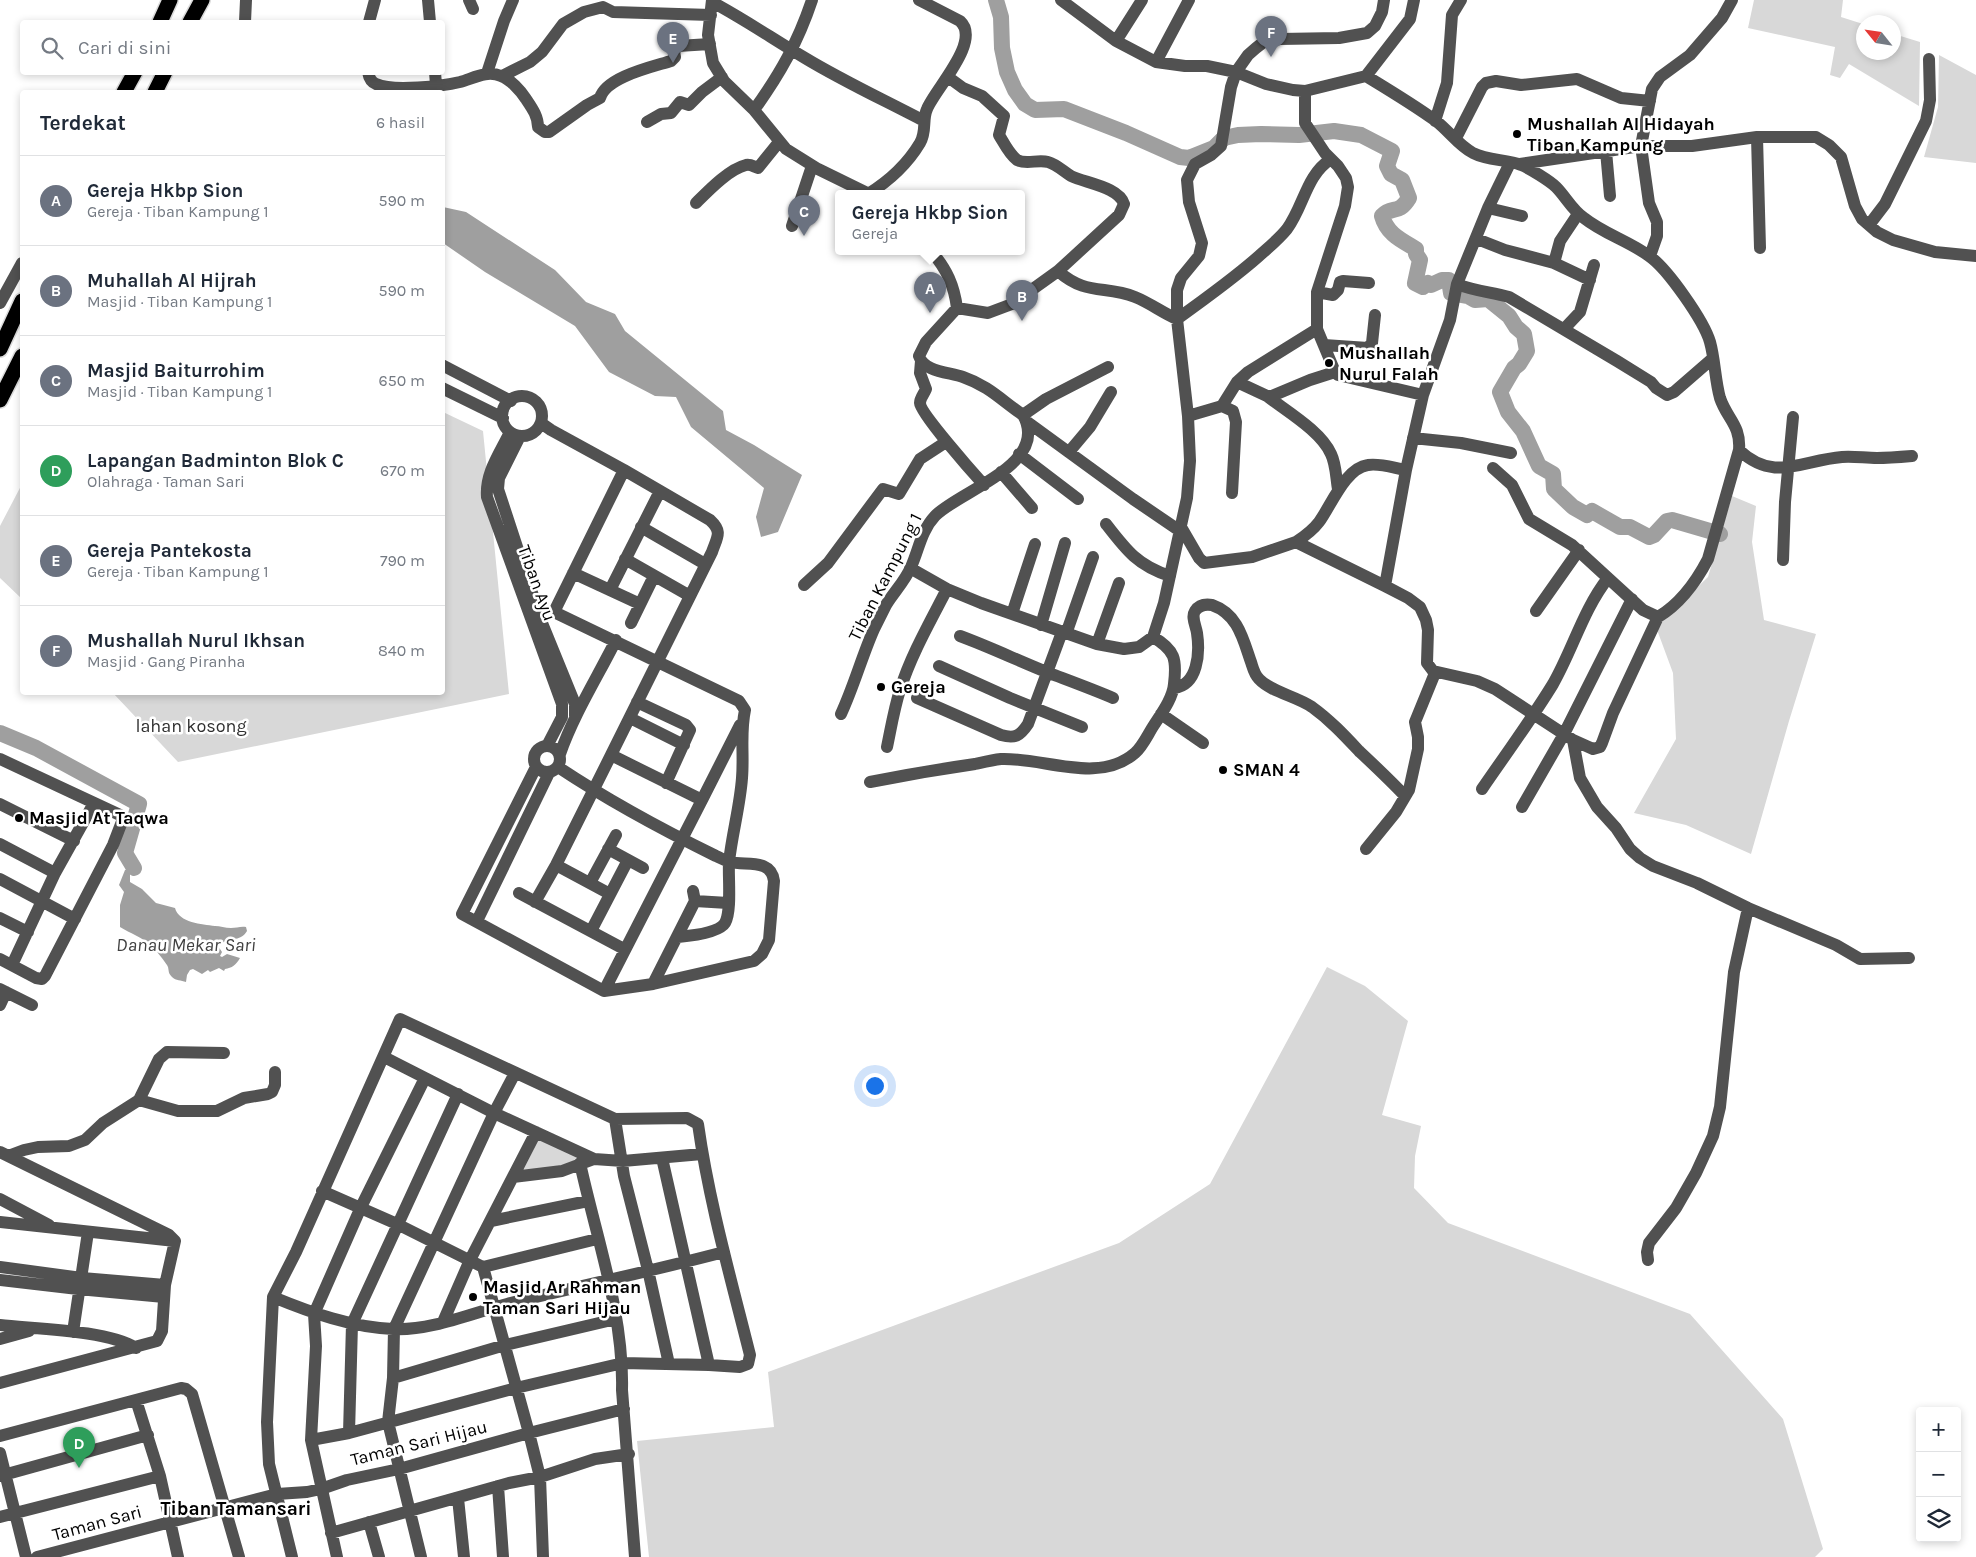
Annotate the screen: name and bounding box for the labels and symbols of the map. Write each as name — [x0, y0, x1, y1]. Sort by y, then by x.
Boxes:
north arrow — [1856, 15, 1901, 60]
pin: F — [1255, 16, 1287, 57]
pin: E — [657, 22, 689, 63]
place label: Mushallah Al Hidayah Tiban Kampung — [1527, 113, 1715, 156]
marker: Mushallah Al Hidayah Tiban Kampung — [1511, 128, 1523, 140]
pin: C — [788, 195, 820, 236]
pin: A — [914, 272, 946, 313]
pin: B — [1006, 280, 1038, 321]
place label: Mushallah Nurul Falah — [1339, 342, 1439, 385]
marker: Mushallah Nurul Falah — [1323, 357, 1335, 369]
street label: Tiban Kampung 1 — [843, 509, 927, 645]
street label: Tiban Ayu — [513, 542, 561, 624]
place label: Gereja — [891, 676, 946, 698]
marker: Gereja — [875, 681, 887, 693]
park label: lahan kosong — [135, 715, 247, 737]
place label: SMAN 4 — [1233, 759, 1300, 781]
marker: SMAN 4 — [1217, 764, 1229, 776]
place label: Masjid At Taqwa — [29, 807, 169, 829]
marker: Masjid At Taqwa — [13, 812, 25, 824]
water label: Danau Mekar Sari — [116, 934, 256, 956]
your location — [862, 1073, 888, 1099]
place label: Masjid Ar Rahman Taman Sari Hijau — [483, 1276, 641, 1319]
marker: Masjid Ar Rahman Taman Sari Hijau — [467, 1291, 479, 1303]
street label: Taman Sari Hijau — [348, 1415, 490, 1471]
pin: D — [63, 1427, 95, 1468]
district label: Tiban Tamansari — [161, 1498, 311, 1520]
street label: Taman Sari — [50, 1500, 144, 1546]

